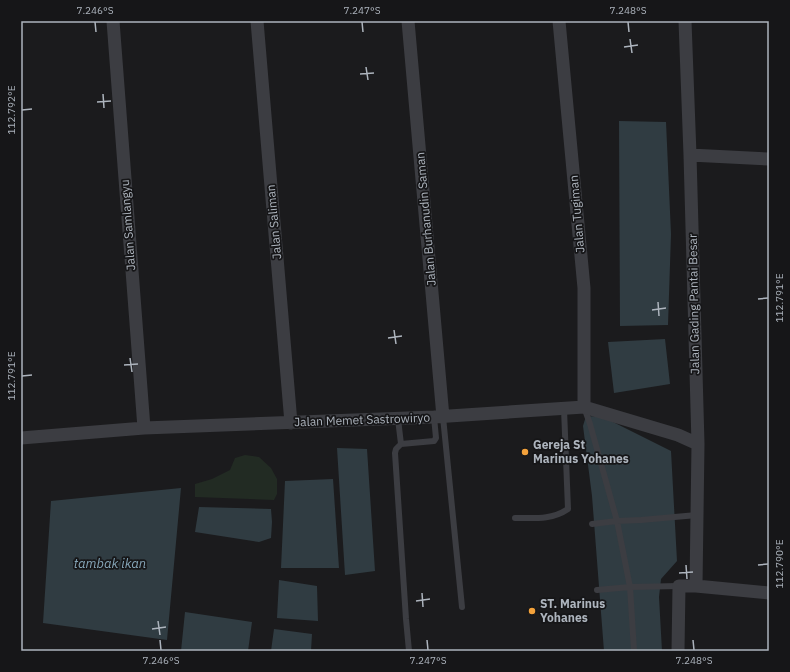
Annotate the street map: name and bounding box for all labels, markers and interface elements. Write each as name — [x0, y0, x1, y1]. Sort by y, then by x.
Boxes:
text: 7.246°S — [76, 4, 114, 17]
text: 7.247°S — [343, 4, 381, 17]
text: 7.248°S — [609, 4, 647, 17]
text: 112.792°E — [5, 85, 18, 135]
street label: Jalan Burhanudin Saman — [412, 151, 439, 287]
street label: Jalan Tugiman — [566, 175, 587, 254]
street label: Jalan Samlangyu — [117, 179, 138, 271]
street label: Jalan Saliman — [263, 184, 284, 260]
street label: Jalan Gading Pantai Besar — [685, 233, 702, 374]
text: 112.791°E — [773, 273, 786, 323]
text: 112.791°E — [5, 351, 18, 401]
street label: Jalan Memet Sastrowiryo — [294, 410, 430, 429]
place label: Gereja St Marinus Yohanes — [533, 437, 629, 466]
marker: Gereja St Marinus Yohanes — [520, 447, 530, 457]
text: 112.790°E — [773, 539, 786, 589]
water label: tambak ikan — [74, 555, 146, 572]
place label: ST. Marinus Yohanes — [540, 596, 605, 625]
marker: ST. Marinus Yohanes — [527, 606, 537, 616]
text: 7.246°S — [142, 654, 180, 667]
text: 7.247°S — [409, 654, 447, 667]
text: 7.248°S — [675, 654, 713, 667]

